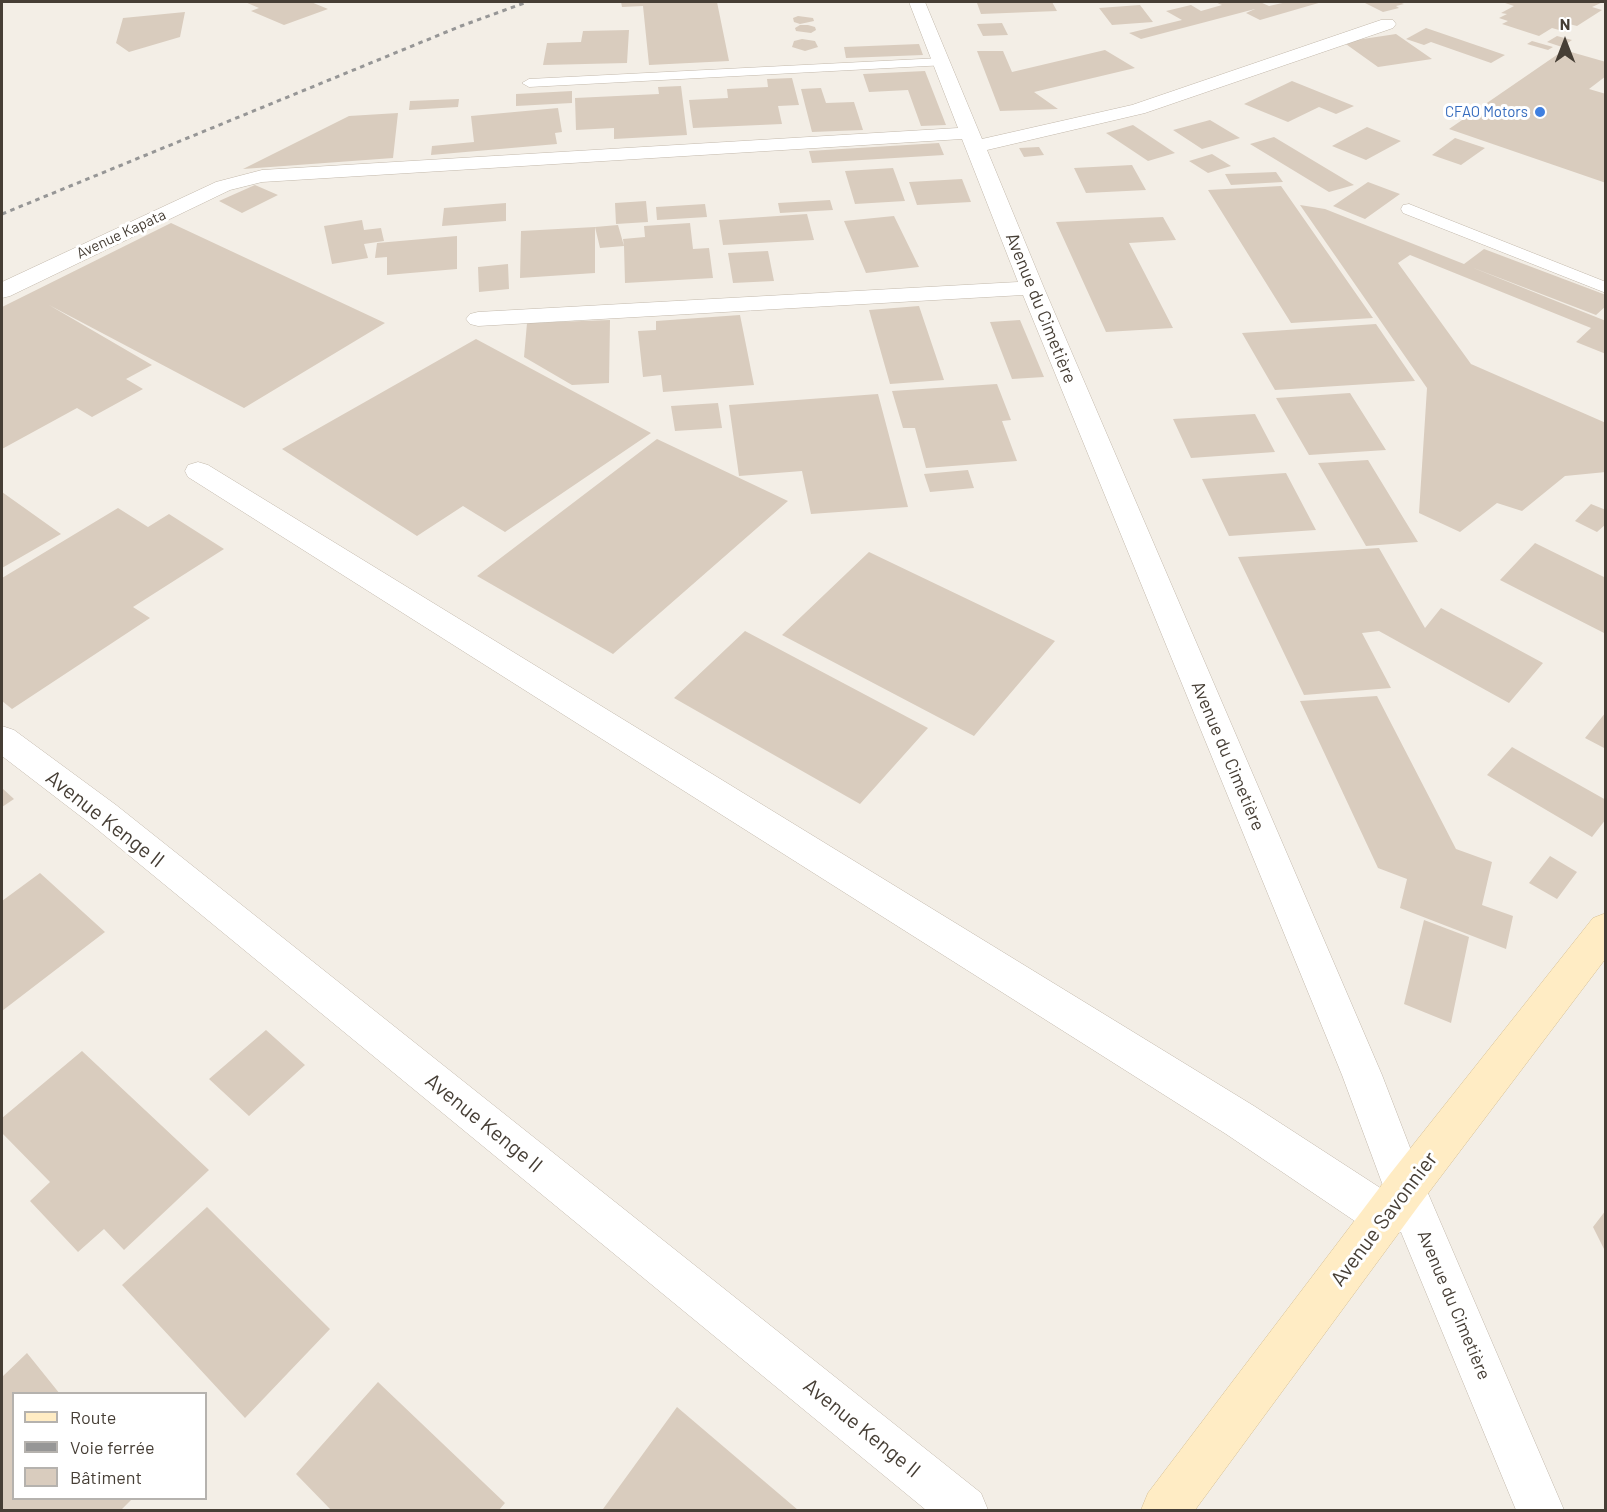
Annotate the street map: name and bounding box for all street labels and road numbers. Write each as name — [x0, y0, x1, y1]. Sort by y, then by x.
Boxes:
street label: Avenue Kapata — [73, 205, 169, 263]
street label: Avenue du Cimetière — [1001, 230, 1081, 386]
street label: Avenue du Cimetière — [1187, 678, 1269, 834]
street label: Avenue Kenge II — [41, 765, 169, 873]
street label: Avenue Kenge II — [420, 1068, 548, 1178]
street label: Avenue Savonnier — [1325, 1147, 1443, 1291]
street label: Avenue du Cimetière — [1413, 1227, 1495, 1383]
street label: Avenue Kenge II — [798, 1373, 926, 1483]

